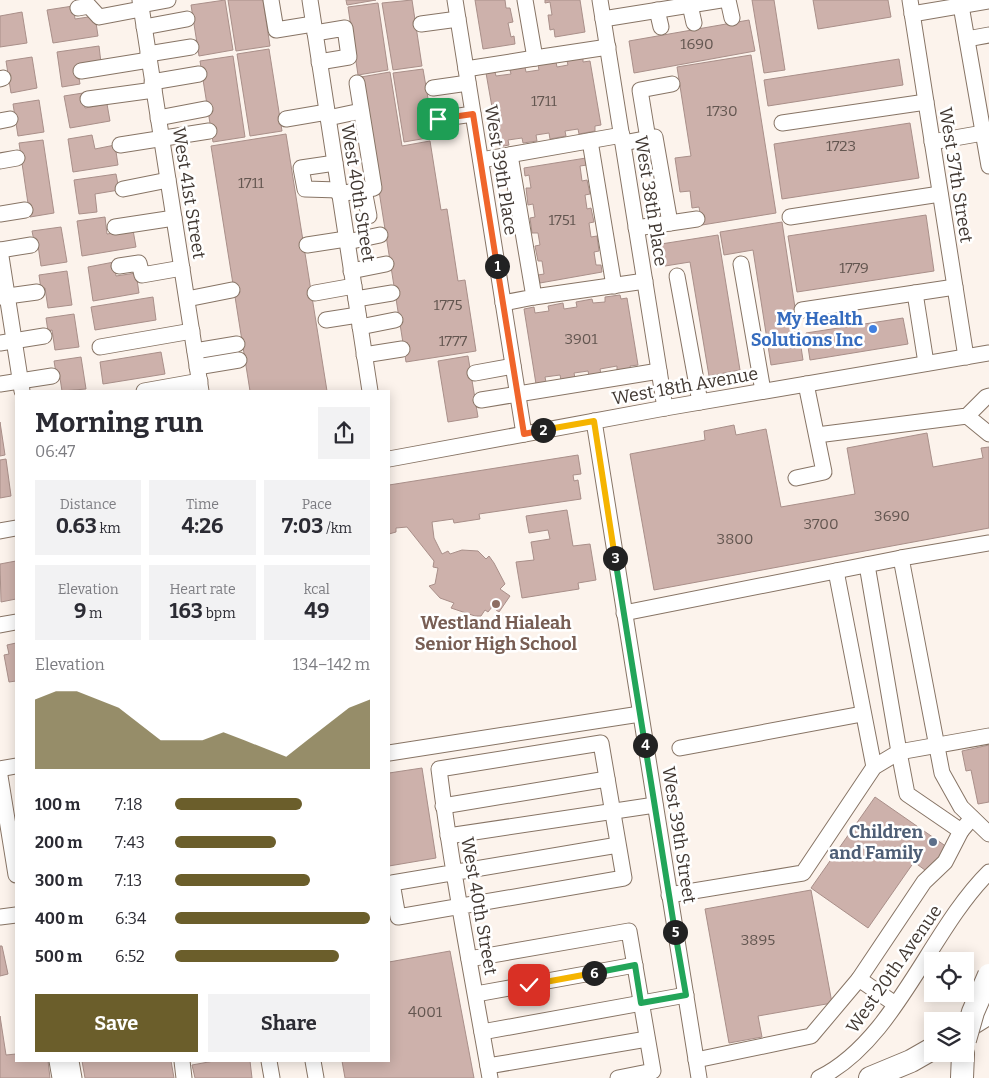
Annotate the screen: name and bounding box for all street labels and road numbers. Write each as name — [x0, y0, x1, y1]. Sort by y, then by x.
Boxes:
street label: West 39th Place — [480, 103, 522, 237]
street label: West 37th Street — [934, 106, 978, 245]
street label: West 40th Street — [336, 122, 380, 264]
street label: West 41st Street — [168, 126, 210, 261]
street label: West 38th Place — [630, 134, 672, 268]
street label: West 18th Avenue — [610, 362, 760, 410]
street label: West 39th Street — [657, 765, 701, 906]
street label: West 40th Street — [456, 835, 502, 977]
street label: West 20th Avenue — [842, 901, 946, 1037]

